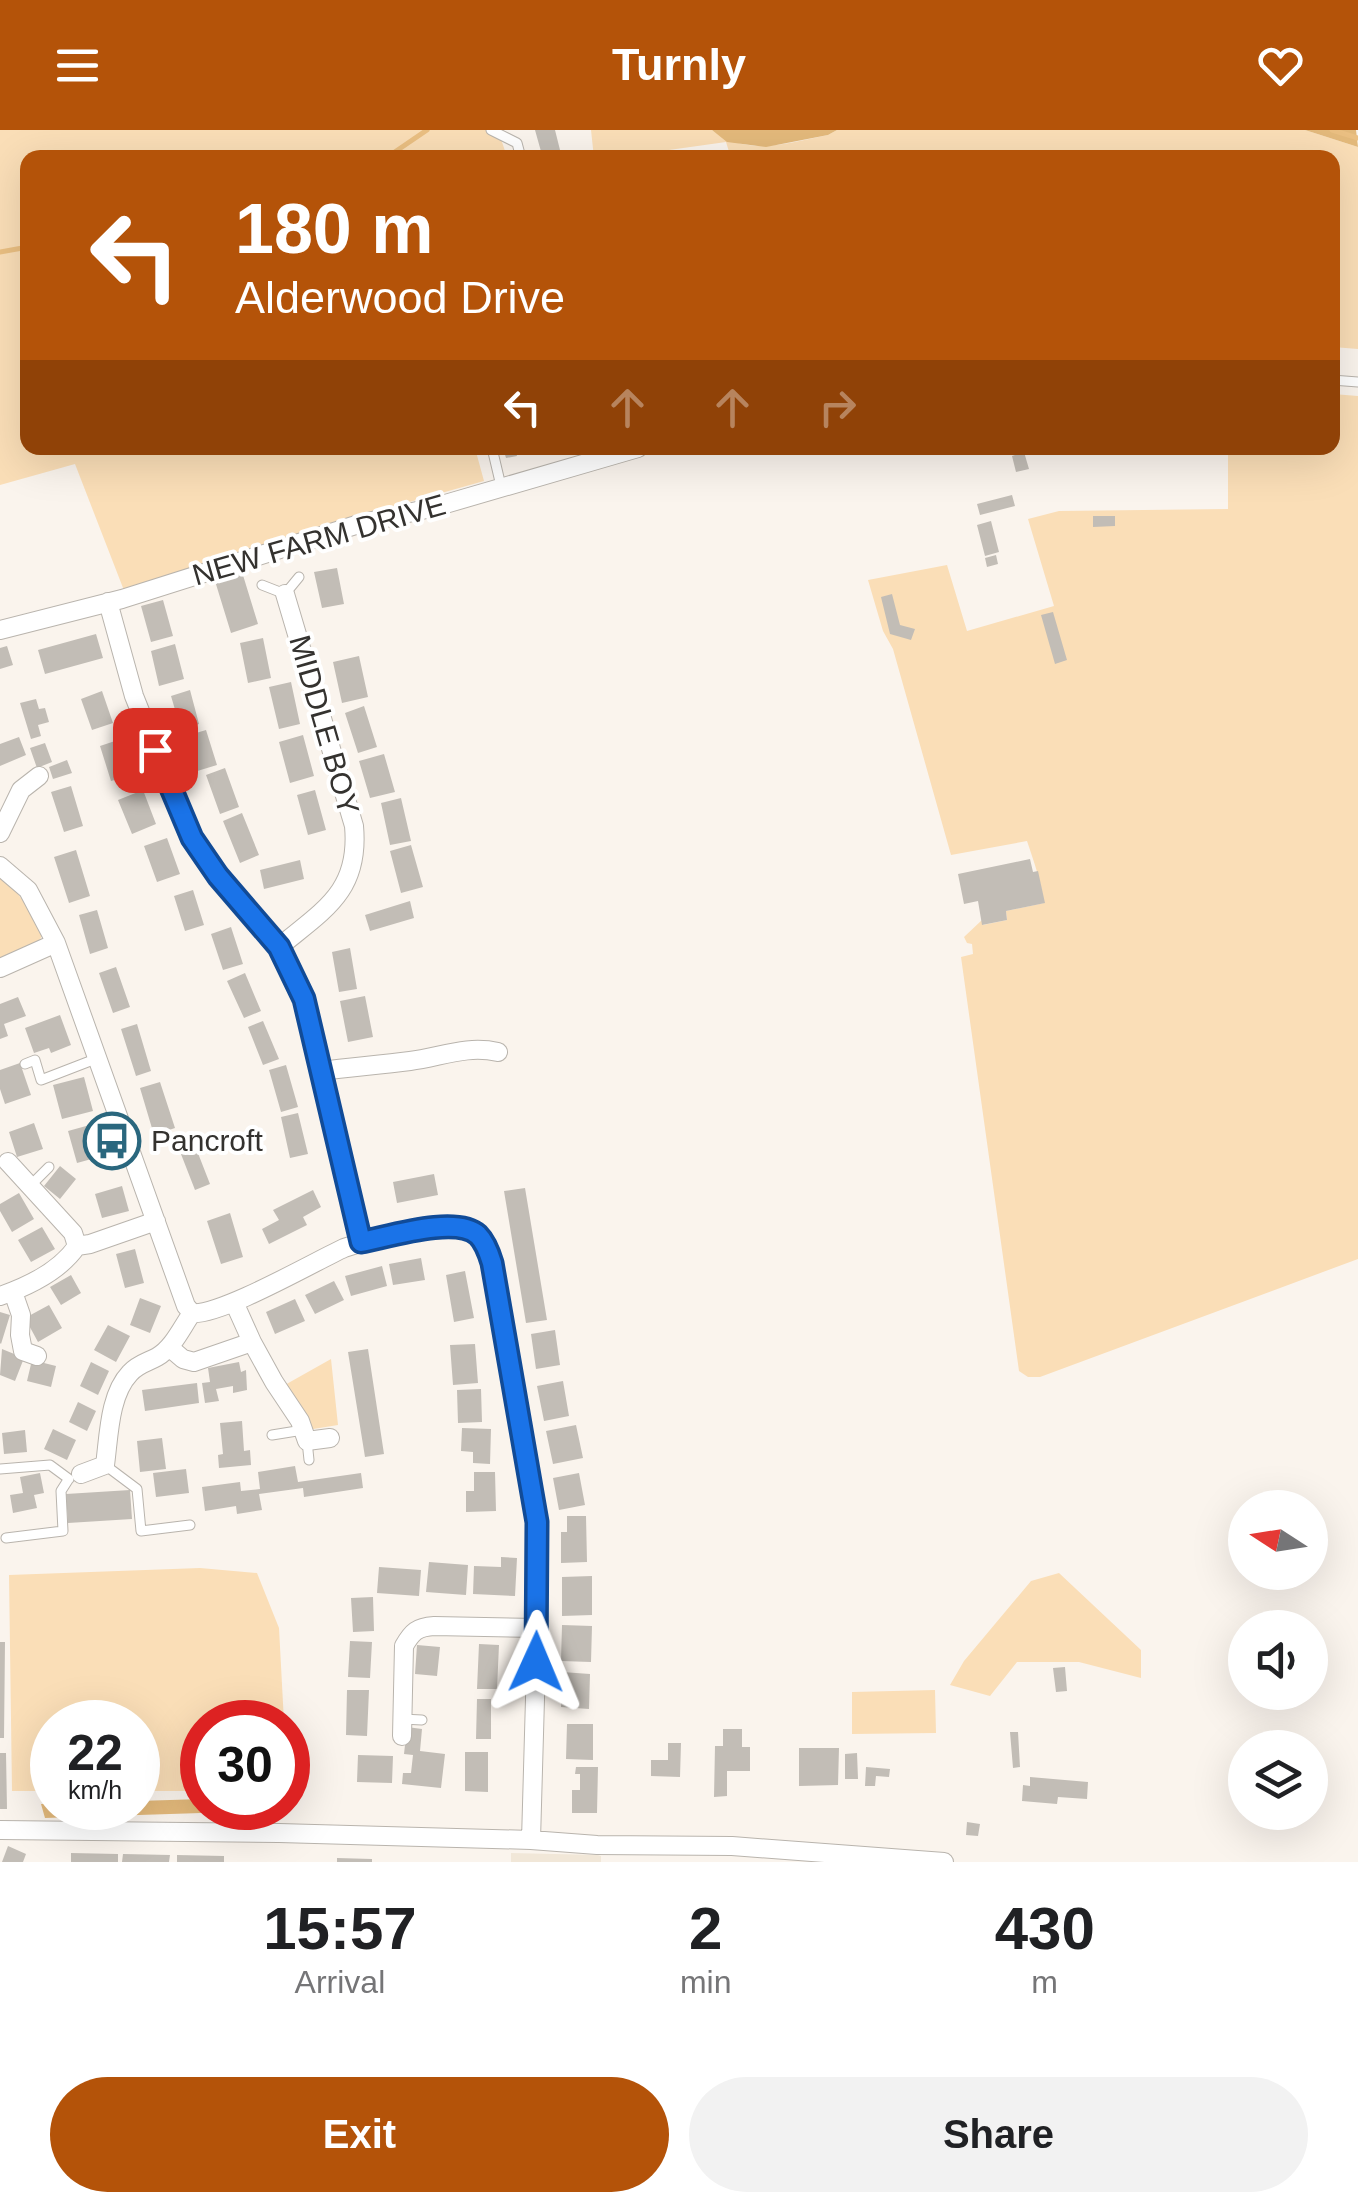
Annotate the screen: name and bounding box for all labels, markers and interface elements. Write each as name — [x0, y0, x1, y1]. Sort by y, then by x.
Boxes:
icon: menu — [50, 38, 105, 93]
icon: heart — [1253, 38, 1308, 93]
text: Turnly — [612, 39, 746, 90]
icon: left — [70, 190, 200, 320]
text: 180 m — [235, 190, 433, 268]
text: Alderwood Drive — [235, 272, 565, 323]
icon: left — [495, 380, 550, 435]
icon: ahead — [600, 380, 655, 435]
icon: ahead — [705, 380, 760, 435]
icon: right — [810, 380, 865, 435]
street label: NEW FARM DRIVE — [189, 488, 449, 591]
street label: MIDDLE BOY — [283, 631, 366, 818]
pin — [113, 708, 198, 793]
icon: arrive — [128, 723, 183, 778]
bus stop icon: Pancroft — [82, 1111, 142, 1171]
place label: Pancroft — [151, 1124, 263, 1157]
north arrow — [1228, 1490, 1328, 1590]
map controls — [1228, 1490, 1328, 1830]
position arrow — [484, 1610, 588, 1714]
button: sound — [1228, 1610, 1328, 1710]
speed limit sign: 30 — [180, 1700, 310, 1830]
text: 22 — [67, 1725, 123, 1781]
button: layers — [1228, 1730, 1328, 1830]
text: km/h — [68, 1776, 122, 1804]
text: 15:57 — [263, 1895, 417, 1962]
text: 2 — [689, 1895, 722, 1962]
text: 430 — [995, 1895, 1095, 1962]
text: Arrival — [295, 1964, 385, 2000]
text: min — [680, 1964, 731, 2000]
text: m — [1031, 1964, 1058, 2000]
button: Exit — [50, 2077, 669, 2192]
button: Share — [689, 2077, 1308, 2192]

